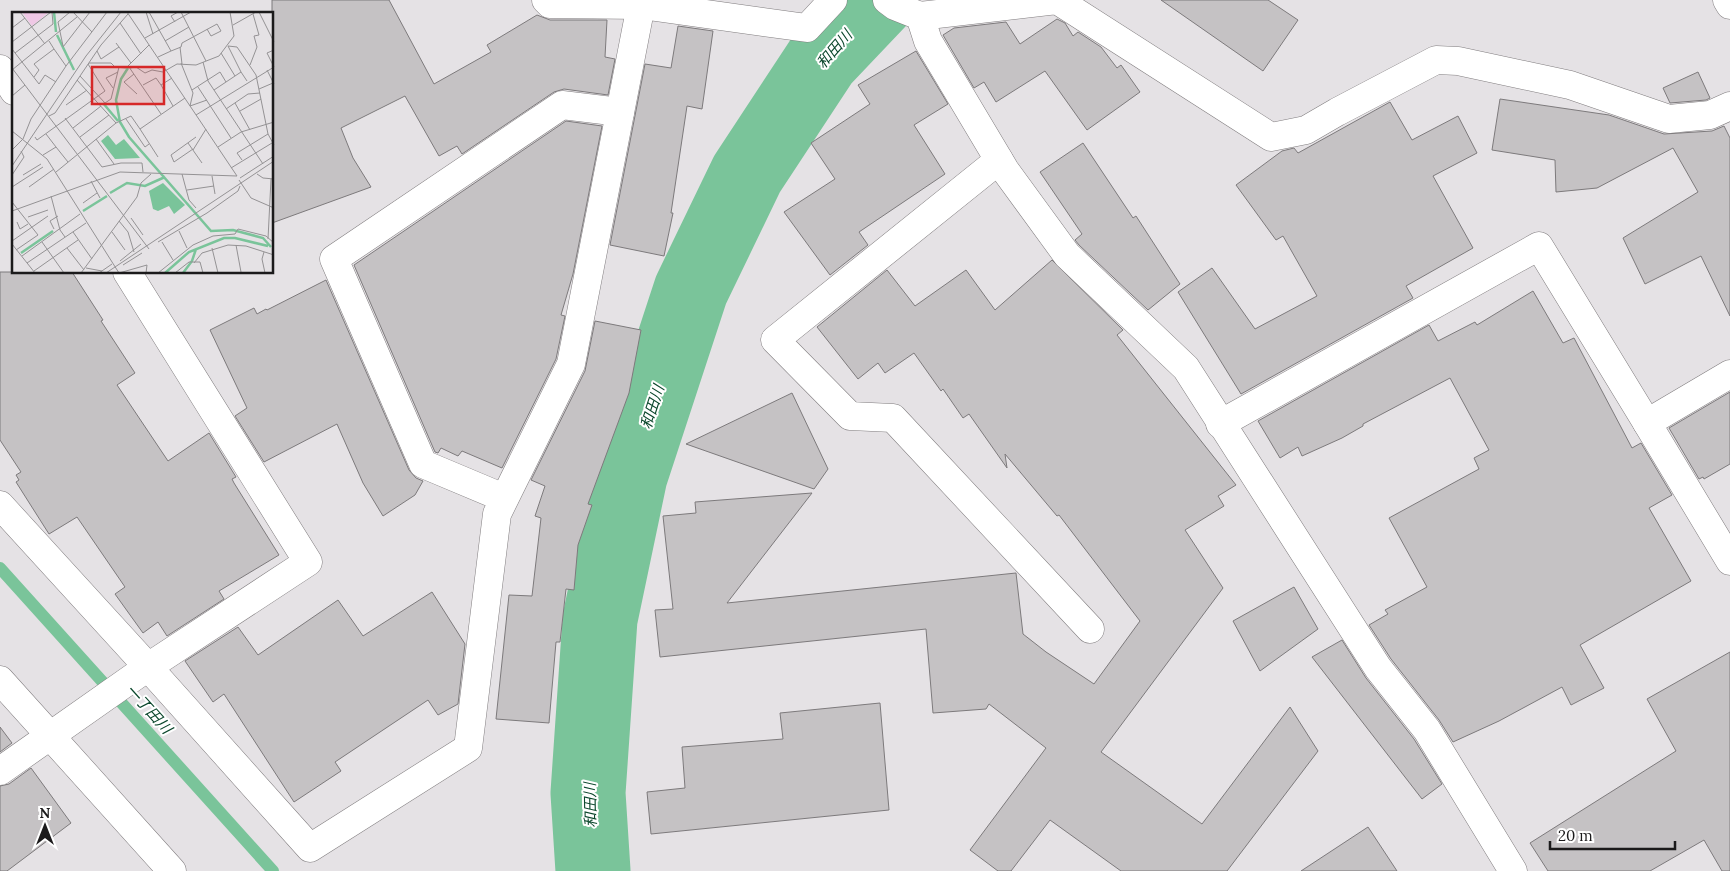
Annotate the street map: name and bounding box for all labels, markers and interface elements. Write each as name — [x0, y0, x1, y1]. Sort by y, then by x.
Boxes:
inset map — [12, 12, 274, 274]
water label: 和田川 — [812, 24, 857, 72]
water label: 和田川 — [636, 381, 669, 431]
water label: 一丁田川 — [122, 680, 177, 739]
water label: 和田川 — [580, 780, 600, 828]
north arrow — [20, 801, 70, 851]
text: N — [40, 804, 51, 822]
scale bar — [1550, 818, 1675, 850]
text: 20 m — [1558, 826, 1593, 845]

